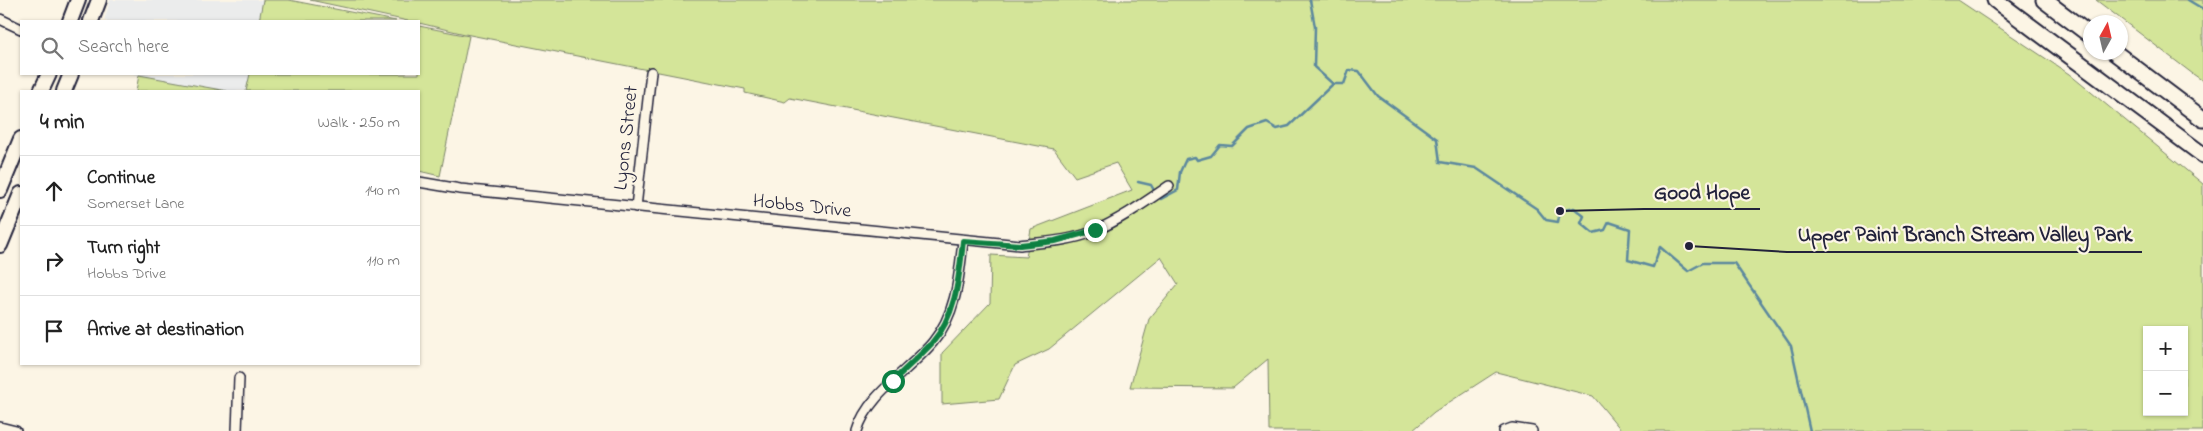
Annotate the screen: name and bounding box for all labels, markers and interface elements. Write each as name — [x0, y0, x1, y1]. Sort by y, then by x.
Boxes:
north arrow — [2083, 15, 2128, 60]
search box — [20, 20, 420, 75]
icon: search — [38, 34, 66, 62]
text: Search here — [78, 34, 169, 61]
street label: Lyons Street — [607, 84, 647, 192]
text: 4 min — [40, 108, 84, 138]
text: Walk · 250 m — [317, 111, 400, 135]
text: Continue — [87, 165, 155, 192]
callout: Good Hope — [1644, 173, 1760, 209]
icon: ahead — [40, 177, 68, 205]
text: 140 m — [365, 179, 400, 203]
text: Good Hope — [1654, 179, 1751, 209]
street label: Hobbs Drive — [751, 187, 853, 227]
text: Somerset Lane — [87, 192, 184, 216]
callout: Upper Paint Branch Stream Valley Park — [1787, 216, 2142, 252]
route end — [1084, 219, 1107, 242]
text: Upper Paint Branch Stream Valley Park — [1798, 221, 2133, 253]
text: Turn right — [87, 235, 160, 262]
icon: right — [40, 247, 68, 275]
text: 110 m — [366, 249, 400, 273]
text: Hobbs Drive — [87, 262, 166, 286]
icon: arrive — [40, 317, 68, 345]
text: Arrive at destination — [87, 317, 244, 344]
map controls — [2143, 326, 2188, 416]
button: + — [2143, 326, 2188, 371]
route start — [882, 370, 905, 393]
button: − — [2143, 371, 2188, 416]

